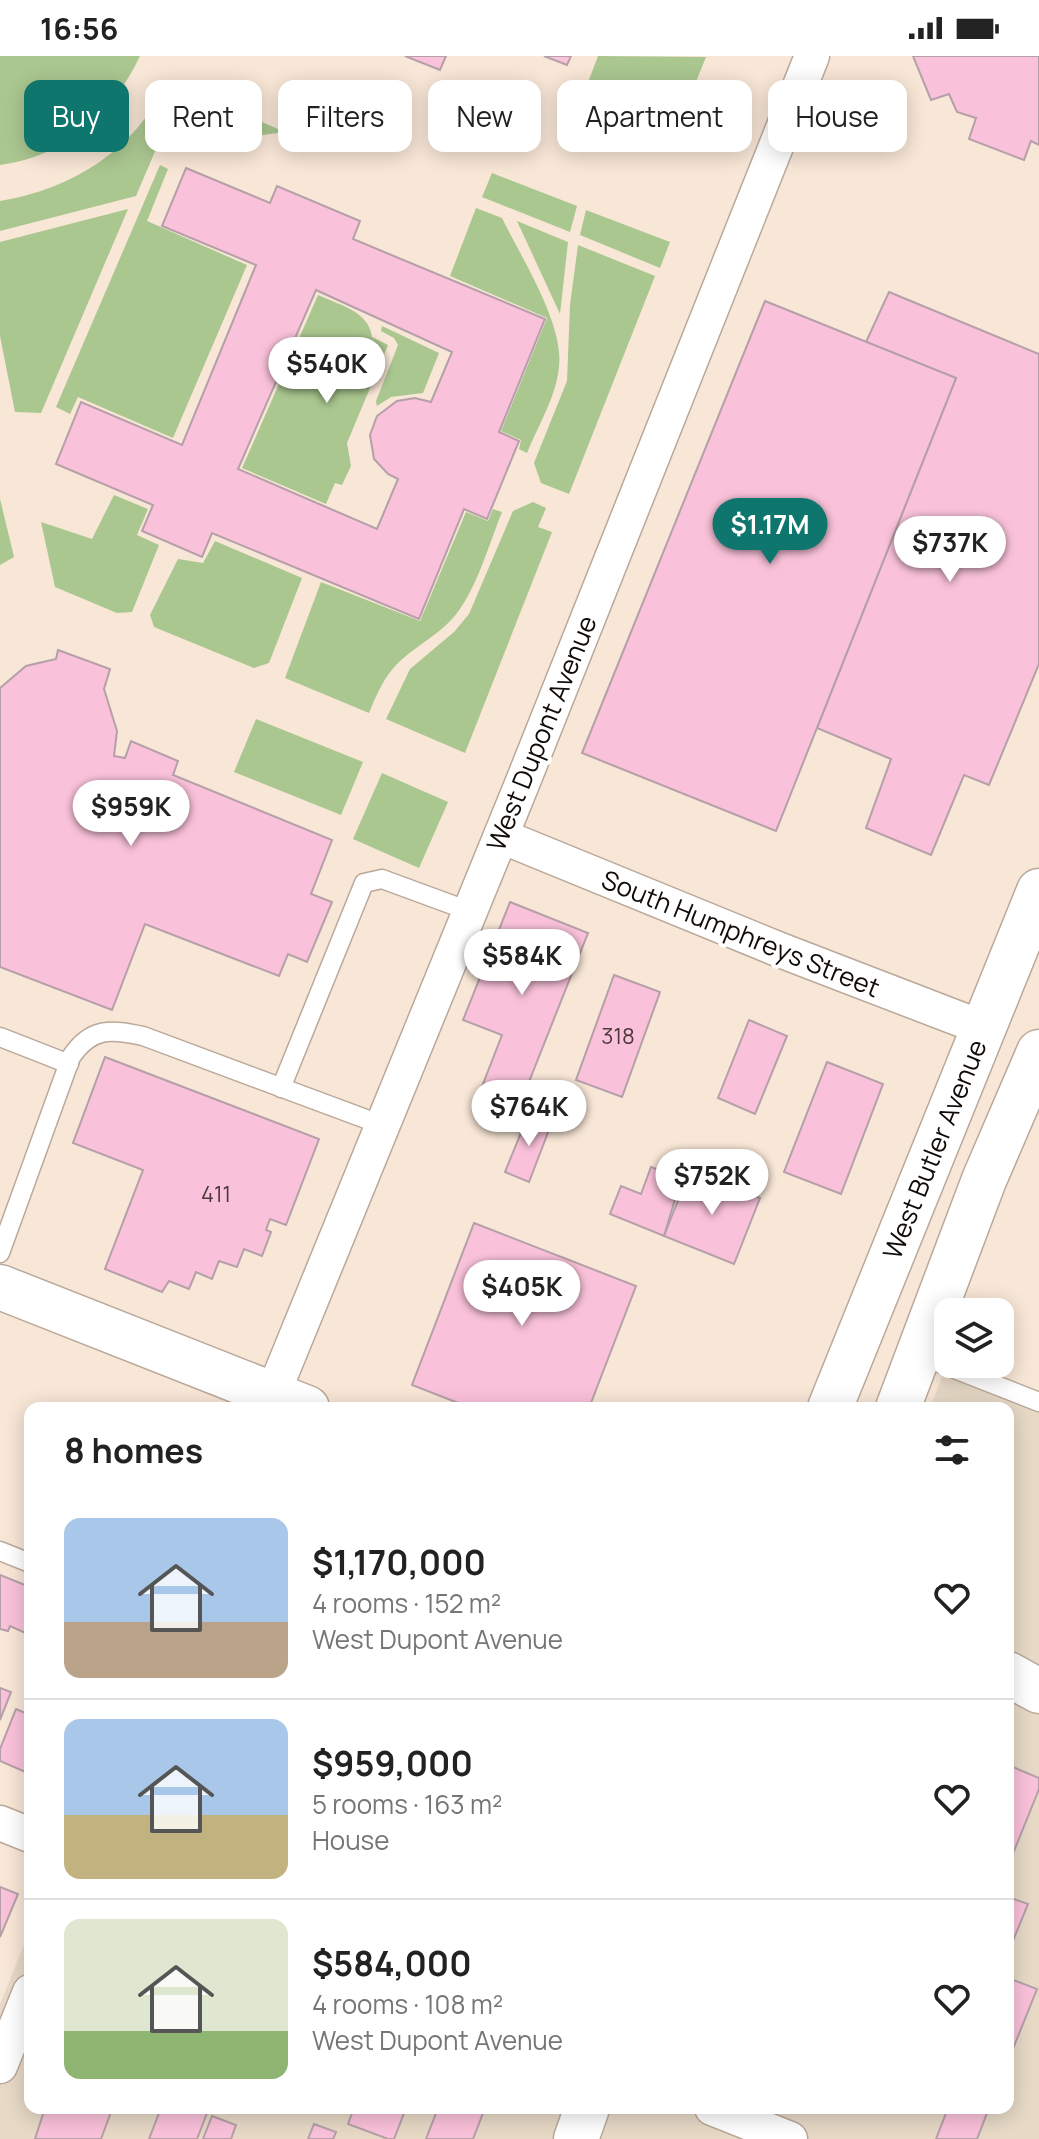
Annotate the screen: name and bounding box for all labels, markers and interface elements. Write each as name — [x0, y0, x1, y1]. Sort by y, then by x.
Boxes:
text: 16:56 — [40, 8, 118, 49]
chip: Buy — [24, 80, 129, 152]
chip: Rent — [145, 80, 262, 152]
chip: Filters — [278, 80, 412, 152]
chip: New — [428, 80, 541, 152]
chip: Apartment — [557, 80, 752, 152]
chip: House — [768, 80, 907, 152]
pin: $540K — [271, 337, 383, 405]
text: $540K — [286, 345, 368, 381]
pin: $1.17M — [705, 498, 835, 566]
text: $1.17M — [731, 506, 809, 542]
pin: $737K — [894, 516, 1006, 584]
text: $737K — [912, 524, 988, 560]
street label: West Dupont Avenue — [477, 610, 605, 856]
pin: $959K — [75, 780, 187, 848]
text: $959K — [91, 788, 171, 824]
street label: South Humphreys Street — [597, 861, 885, 1005]
pin: $584K — [466, 929, 578, 997]
text: $584K — [482, 937, 562, 973]
house number: 318 — [601, 1021, 635, 1051]
street label: West Butler Avenue — [874, 1034, 994, 1264]
pin: $764K — [473, 1080, 585, 1148]
text: $764K — [489, 1088, 569, 1124]
pin: $752K — [656, 1149, 768, 1217]
text: $752K — [673, 1157, 751, 1193]
house number: 411 — [201, 1179, 231, 1209]
pin: $405K — [466, 1260, 578, 1328]
text: $405K — [481, 1268, 563, 1304]
map controls — [934, 1298, 1014, 1378]
button: layers — [934, 1298, 1014, 1378]
text: 8 homes — [64, 1427, 203, 1473]
icon: filters — [930, 1428, 974, 1472]
text: $1,170,000 — [312, 1539, 486, 1585]
icon: home — [128, 1550, 224, 1646]
icon: heart — [930, 1576, 974, 1620]
text: 4 rooms · 152 m² — [312, 1585, 501, 1621]
text: West Dupont Avenue — [312, 1621, 563, 1657]
text: $959,000 — [312, 1740, 473, 1786]
icon: home — [128, 1751, 224, 1847]
icon: heart — [930, 1777, 974, 1821]
text: 5 rooms · 163 m² — [312, 1786, 502, 1822]
text: House — [312, 1822, 389, 1858]
text: $584,000 — [312, 1940, 472, 1986]
icon: home — [128, 1951, 224, 2047]
icon: heart — [930, 1977, 974, 2021]
text: 4 rooms · 108 m² — [312, 1986, 503, 2022]
text: West Dupont Avenue — [312, 2022, 563, 2058]

